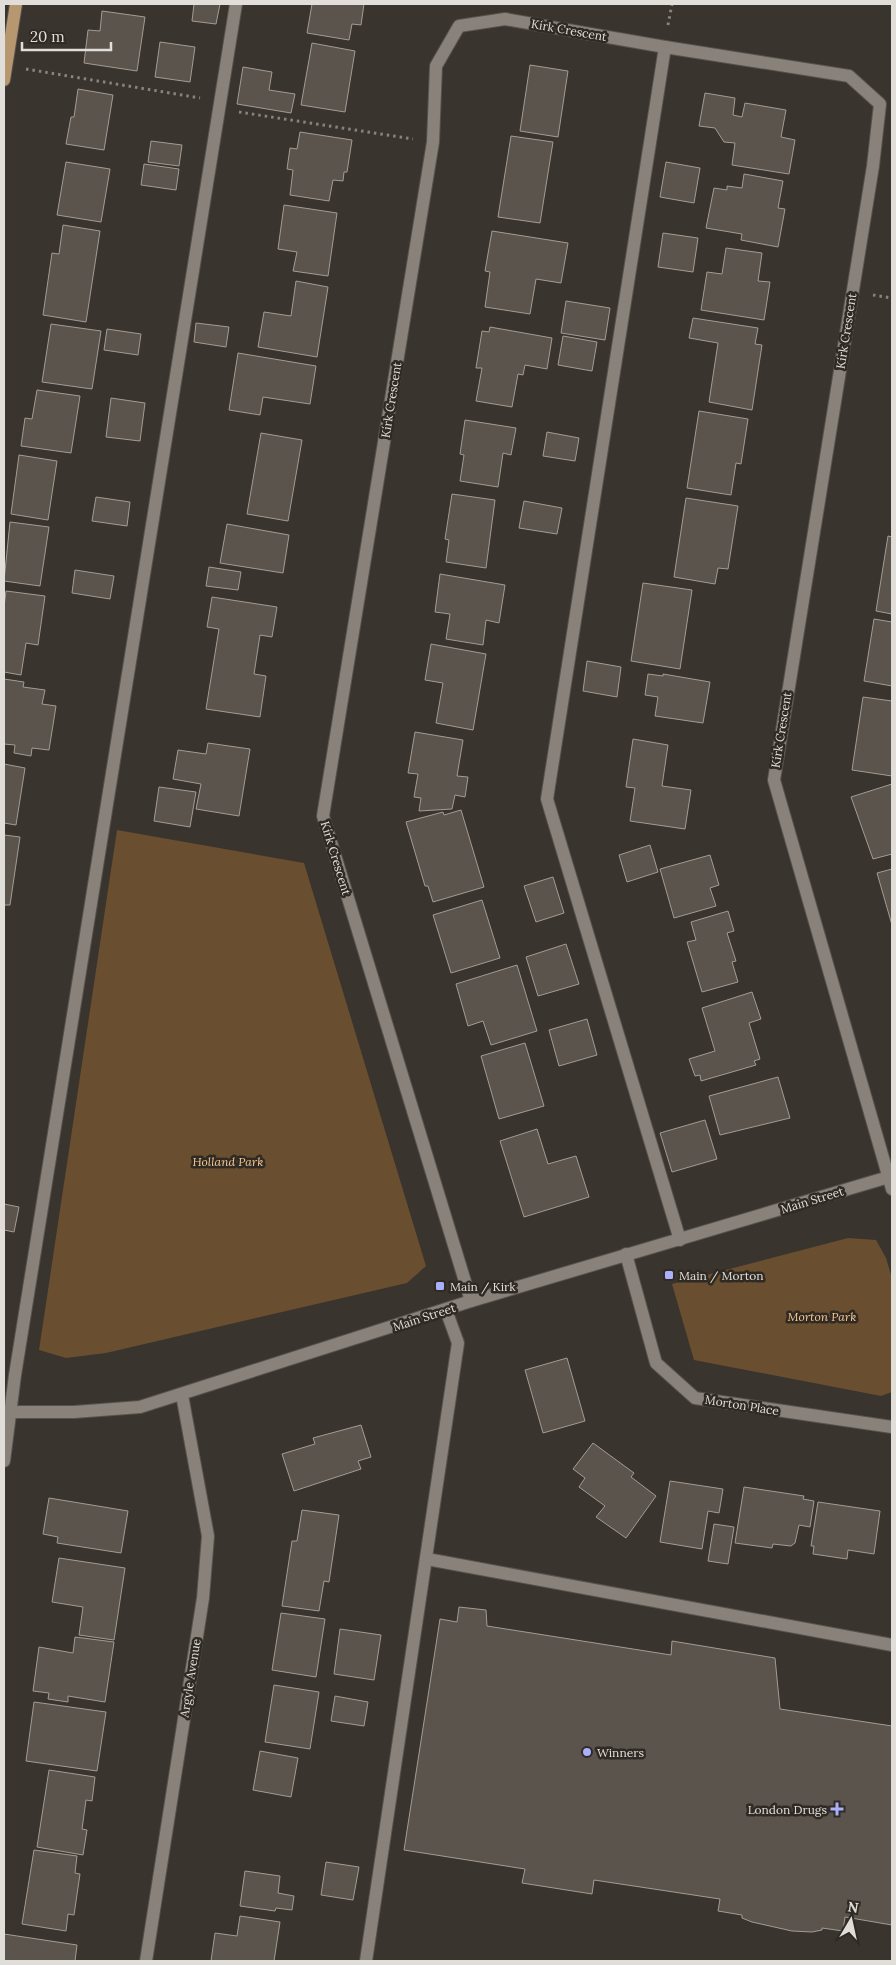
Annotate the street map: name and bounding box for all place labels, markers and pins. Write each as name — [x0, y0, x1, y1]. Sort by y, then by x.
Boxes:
place label: Main / Morton — [679, 1268, 764, 1284]
marker: Main / Morton — [663, 1269, 675, 1281]
place label: Main / Kirk — [450, 1279, 516, 1295]
marker: Main / Kirk — [434, 1280, 446, 1292]
place label: Winners — [597, 1745, 644, 1760]
marker: Winners — [581, 1746, 593, 1758]
place label: London Drugs — [748, 1802, 827, 1817]
marker: London Drugs — [831, 1803, 843, 1815]

